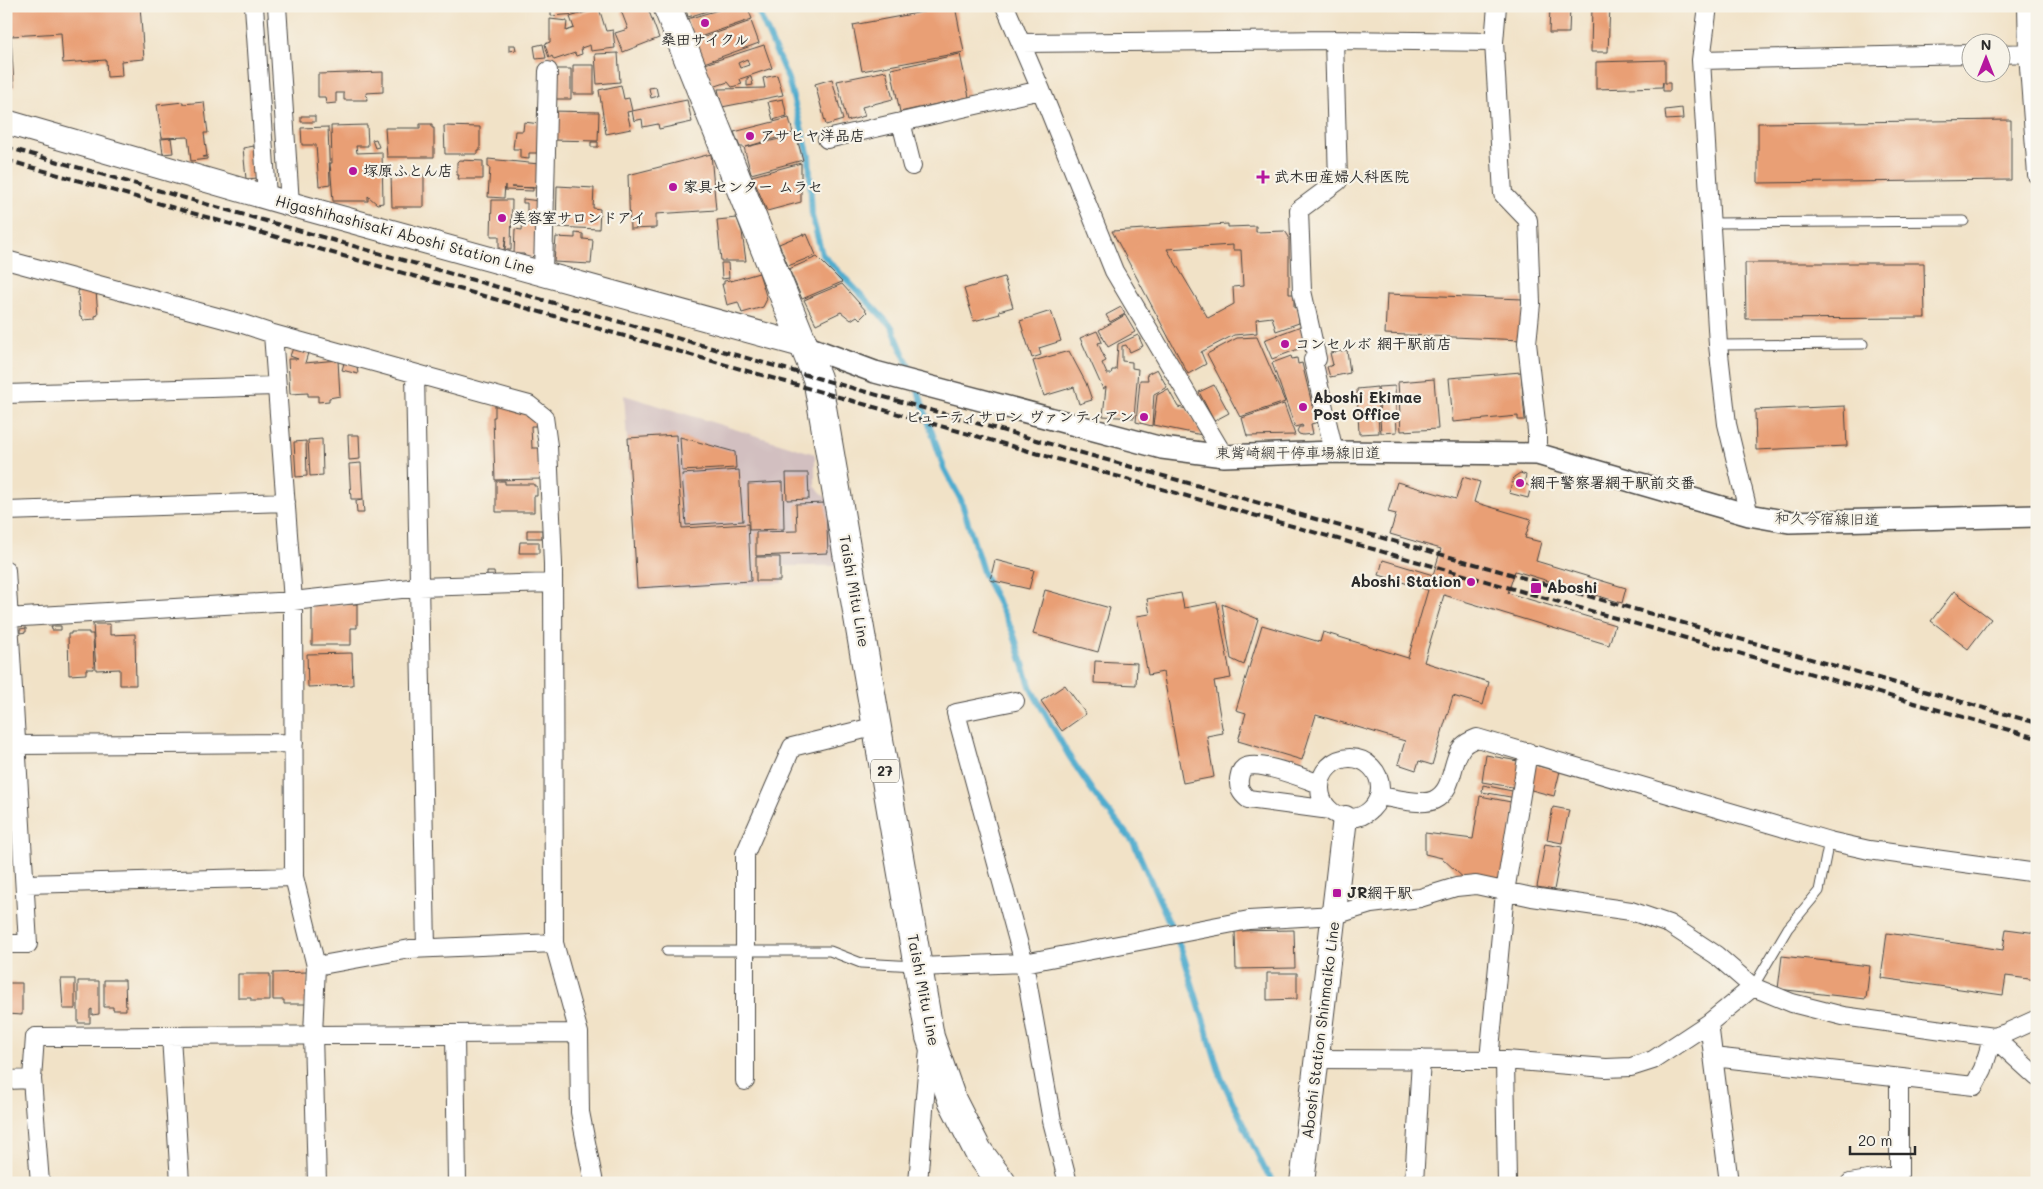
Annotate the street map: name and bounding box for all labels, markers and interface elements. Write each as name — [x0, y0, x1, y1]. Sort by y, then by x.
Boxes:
marker: 桑田サイクル — [699, 17, 711, 29]
place label: 桑田サイクル — [661, 29, 749, 49]
north arrow — [1960, 32, 2010, 82]
text: N — [1981, 35, 1991, 54]
place label: アサヒヤ洋品店 — [760, 125, 865, 145]
marker: アサヒヤ洋品店 — [744, 130, 756, 142]
place label: 塚原ふとん店 — [363, 160, 453, 180]
marker: 塚原ふとん店 — [347, 165, 359, 177]
place label: 武木田産婦人科医院 — [1274, 166, 1409, 186]
marker: 武木田産婦人科医院 — [1256, 170, 1270, 184]
place label: 家具センター ムラセ — [683, 176, 823, 196]
marker: 家具センター ムラセ — [667, 181, 679, 193]
street label: Higashihashisaki Aboshi Station Line — [274, 190, 537, 278]
place label: 美容室サロンドアイ — [512, 207, 646, 227]
marker: 美容室サロンドアイ — [496, 212, 508, 224]
place label: コンセルボ 網干駅前店 — [1295, 333, 1452, 353]
marker: コンセルボ 網干駅前店 — [1279, 338, 1291, 350]
place label: Aboshi Ekimae Post Office — [1313, 387, 1422, 424]
marker: Aboshi Ekimae Post Office — [1297, 401, 1309, 413]
place label: ビューティサロン ヴァンティアン — [905, 406, 1134, 426]
marker: ビューティサロン ヴァンティアン — [1138, 411, 1150, 423]
street label: 東觜崎網干停車場線旧道 — [1215, 442, 1381, 462]
place label: 網干警察署網干駅前交番 — [1530, 472, 1695, 492]
marker: 網干警察署網干駅前交番 — [1514, 477, 1526, 489]
street label: 和久今宿線旧道 — [1774, 507, 1880, 529]
street label: Taishi Mitu Line — [835, 533, 875, 649]
place label: Aboshi Station — [1350, 571, 1461, 591]
marker: Aboshi Station — [1465, 576, 1477, 588]
place label: Aboshi — [1547, 577, 1597, 597]
marker: Aboshi — [1529, 581, 1543, 595]
road number: 27 — [871, 759, 899, 782]
place label: JR網干駅 — [1347, 882, 1412, 902]
marker: JR網干駅 — [1331, 887, 1343, 899]
street label: Aboshi Station Shinmaiko Line — [1297, 920, 1343, 1140]
street label: Taishi Mitu Line — [903, 932, 945, 1048]
scale bar — [1850, 1124, 1916, 1156]
text: 20 m — [1858, 1130, 1892, 1150]

